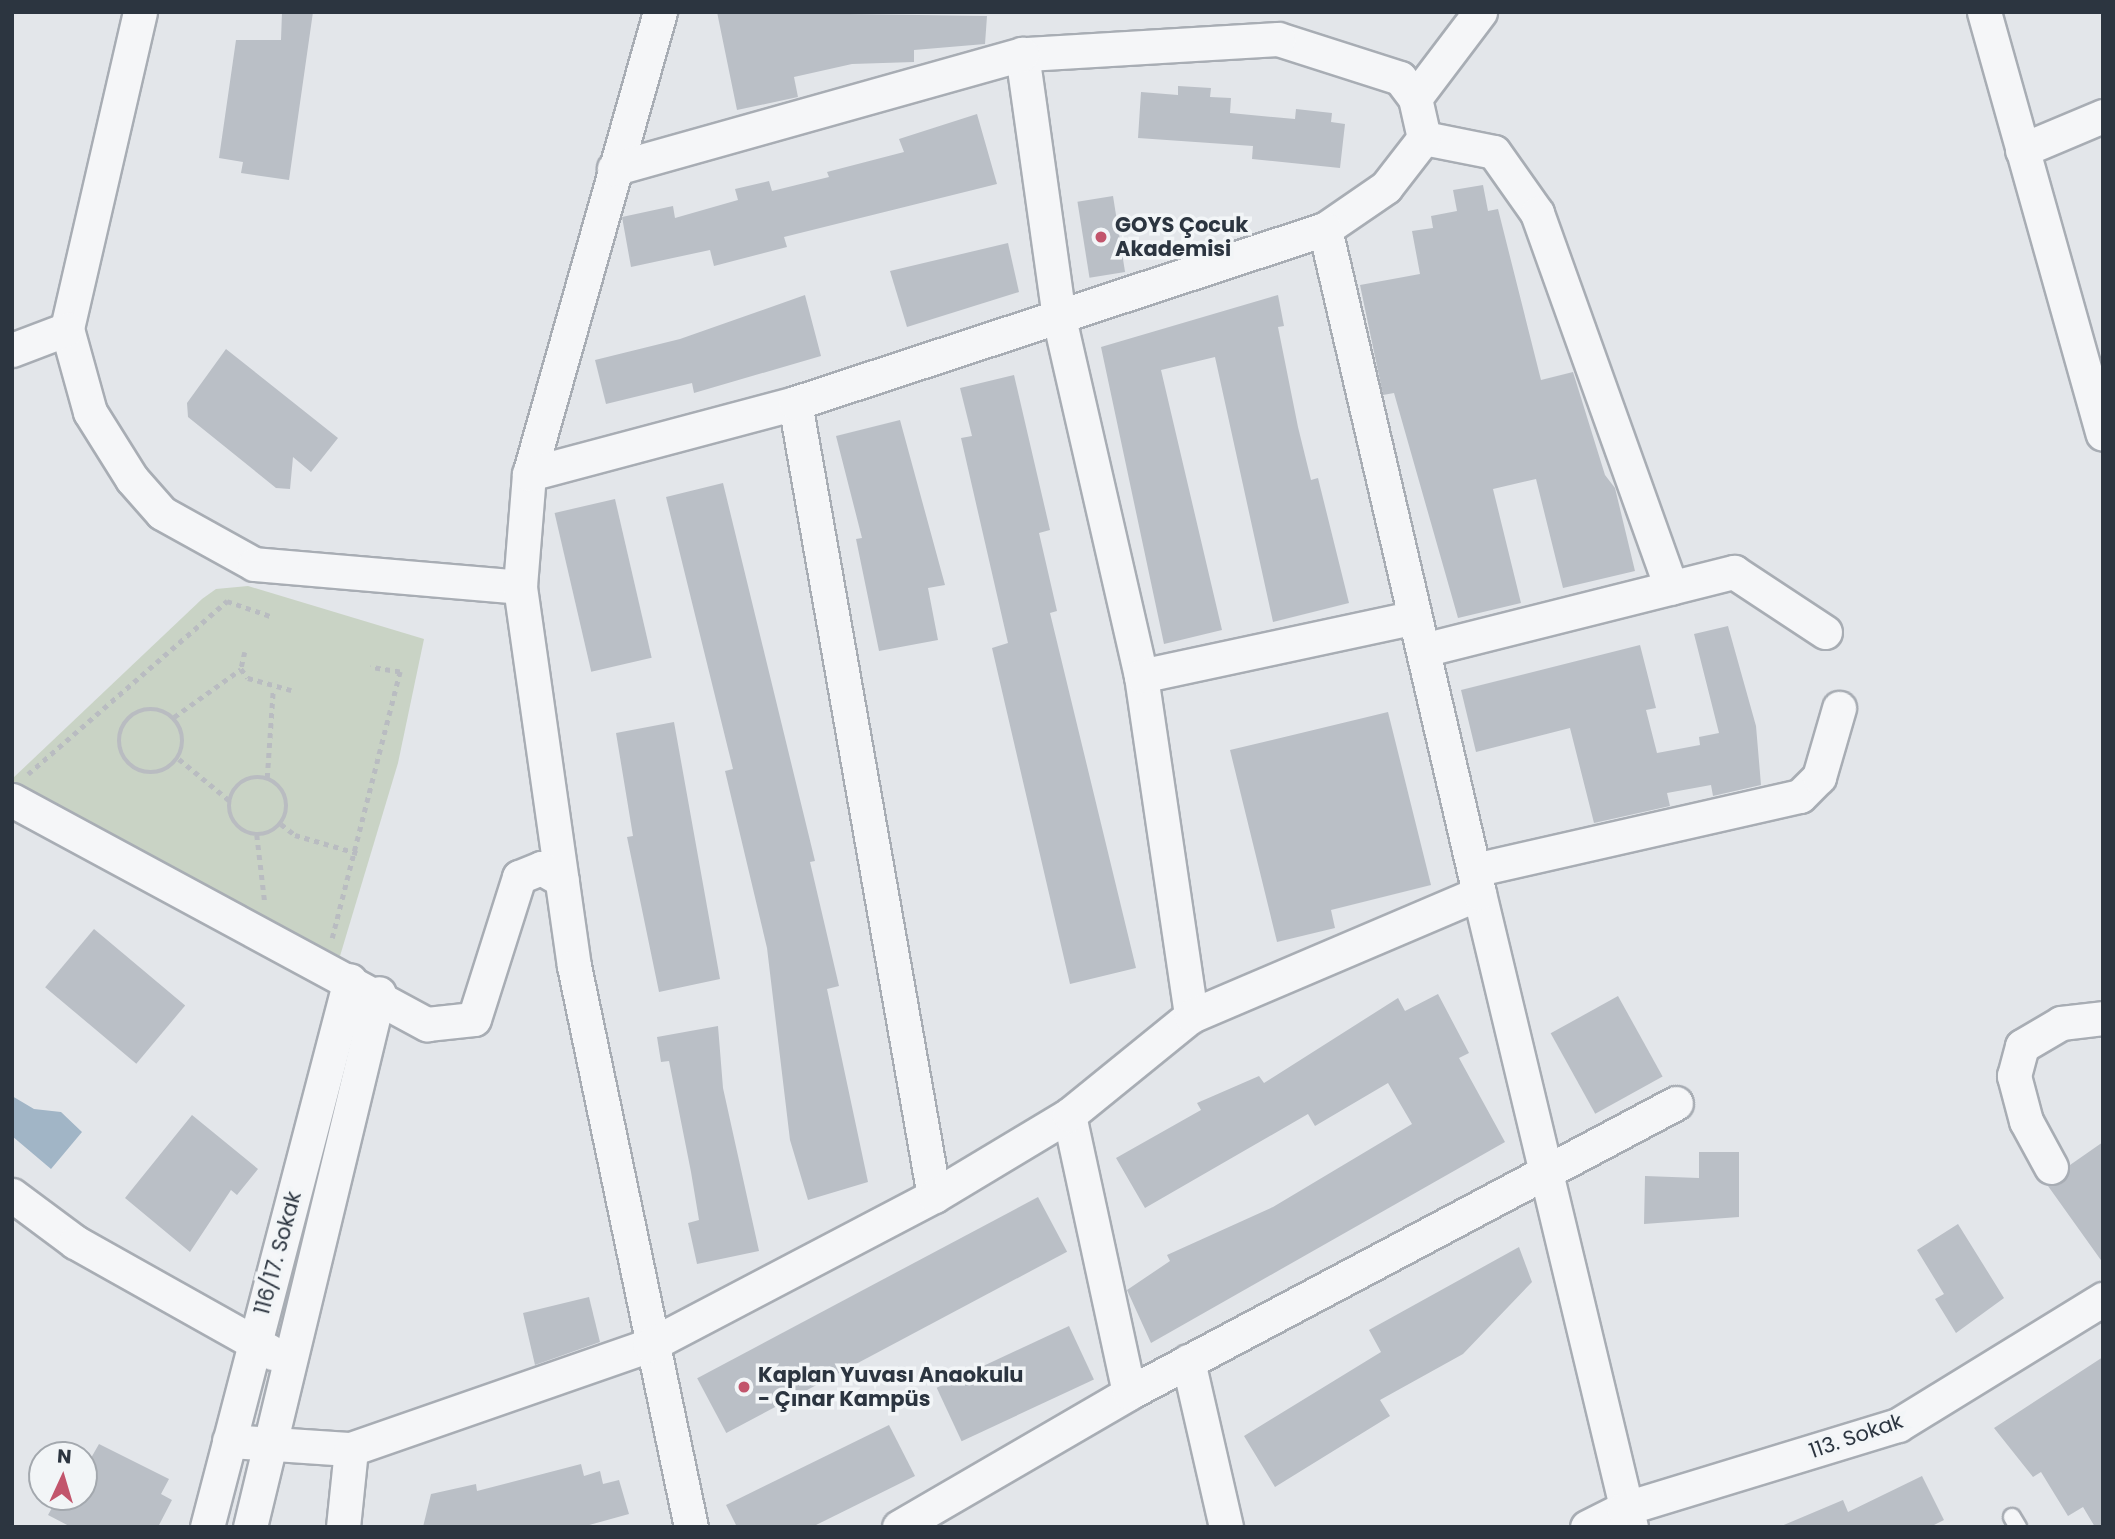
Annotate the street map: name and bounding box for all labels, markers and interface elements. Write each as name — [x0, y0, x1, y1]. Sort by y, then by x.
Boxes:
place label: GOYS Çocuk Akademisi — [1115, 212, 1248, 262]
marker: GOYS Çocuk Akademisi — [1093, 229, 1109, 245]
street label: 116/17. Sokak — [249, 1189, 307, 1317]
place label: Kaplan Yuvası Anaokulu - Çınar Kampüs — [758, 1362, 1024, 1412]
marker: Kaplan Yuvası Anaokulu - Çınar Kampüs — [736, 1379, 752, 1395]
street label: 113. Sokak — [1806, 1408, 1906, 1464]
north arrow — [28, 1441, 98, 1511]
text: N — [56, 1443, 72, 1471]

